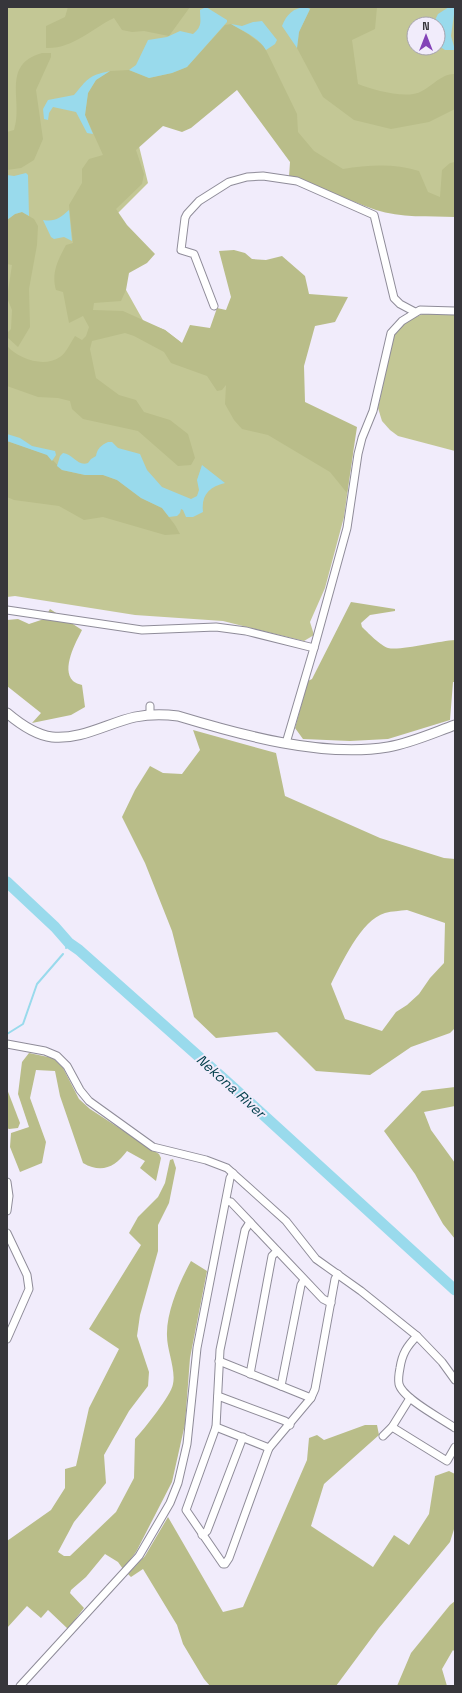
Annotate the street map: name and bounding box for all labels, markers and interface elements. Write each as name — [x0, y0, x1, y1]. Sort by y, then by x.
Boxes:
north arrow — [406, 16, 446, 56]
text: N — [422, 19, 430, 33]
water label: Nekona River — [193, 1050, 271, 1123]

